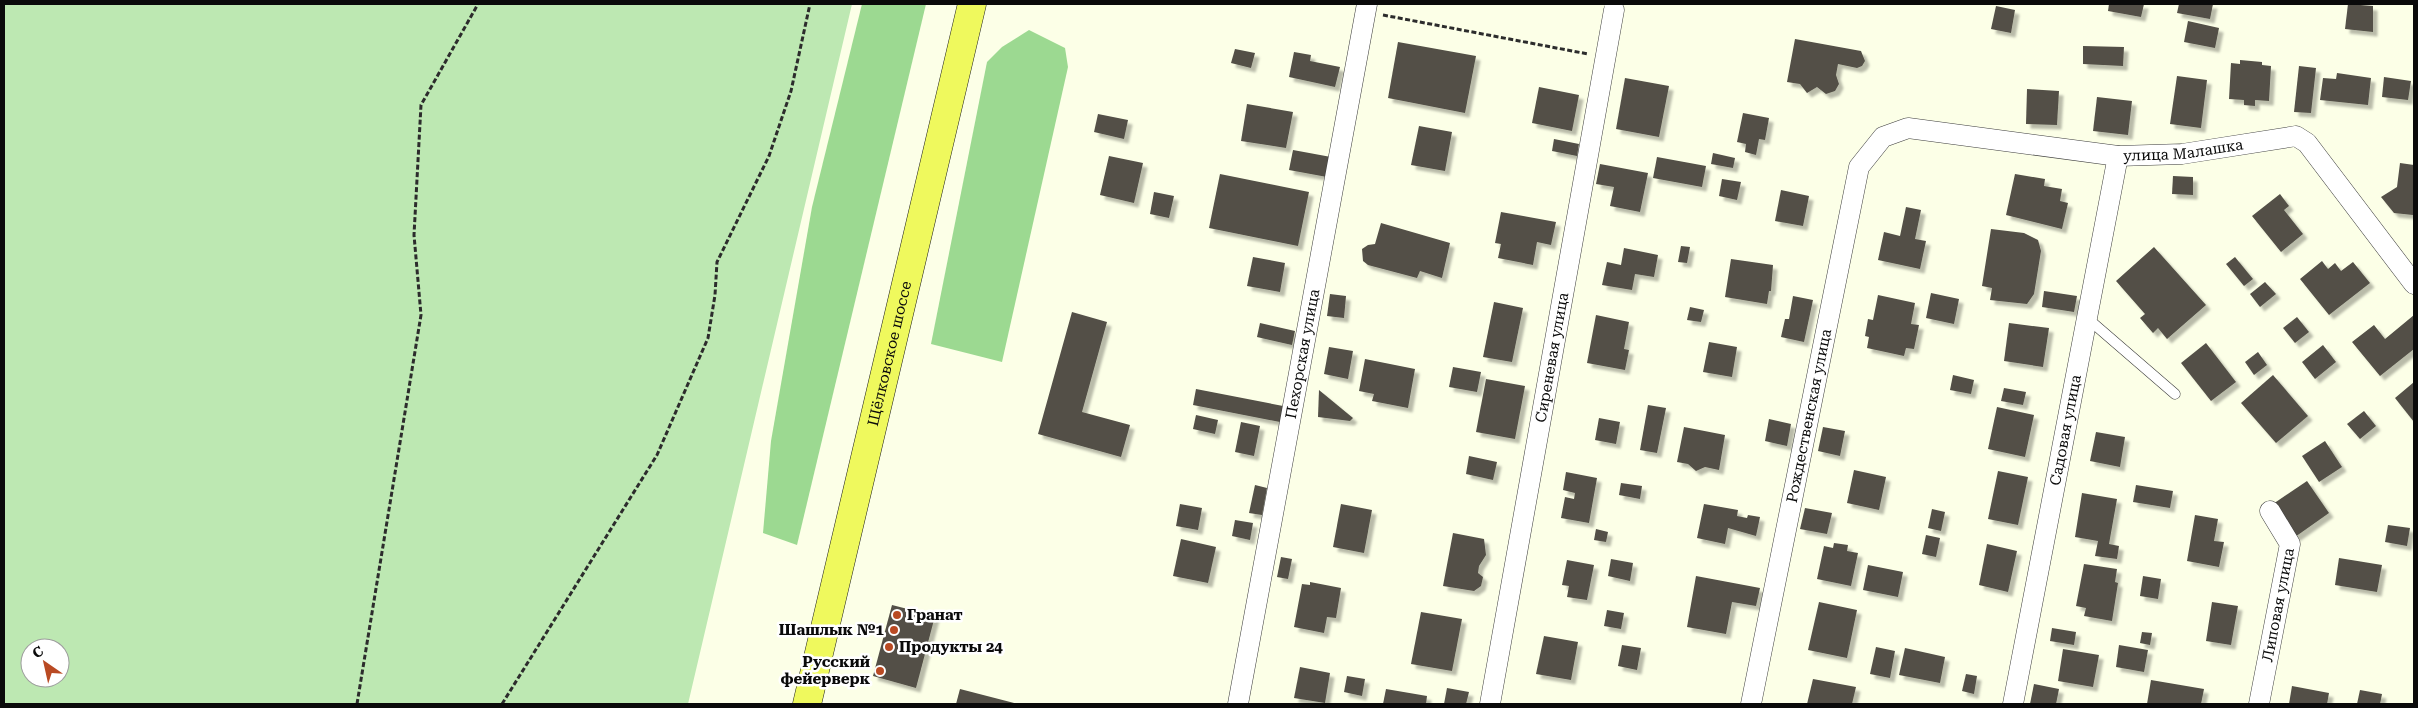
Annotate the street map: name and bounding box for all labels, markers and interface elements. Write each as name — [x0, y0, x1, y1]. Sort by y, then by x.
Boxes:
street label: улица Малашка — [2123, 135, 2244, 165]
street label: Щёлковское шоссе — [864, 279, 915, 428]
street label: Пехорская улица — [1282, 288, 1323, 420]
street label: Сиреневая улица — [1531, 291, 1572, 424]
street label: Рождественская улица — [1783, 327, 1835, 504]
street label: Садовая улица — [2046, 373, 2085, 487]
street label: Липовая улица — [2258, 546, 2298, 663]
place label: Гранат — [907, 606, 963, 624]
marker: Гранат — [891, 609, 903, 621]
place label: Шашлык №1 — [779, 621, 885, 639]
marker: Шашлык №1 — [888, 624, 900, 636]
north arrow — [20, 638, 70, 688]
place label: Продукты 24 — [899, 638, 1003, 656]
marker: Продукты 24 — [883, 641, 895, 653]
text: С — [29, 643, 46, 662]
place label: Русский фейерверк — [780, 653, 871, 688]
marker: Русский фейерверк — [874, 665, 886, 677]

